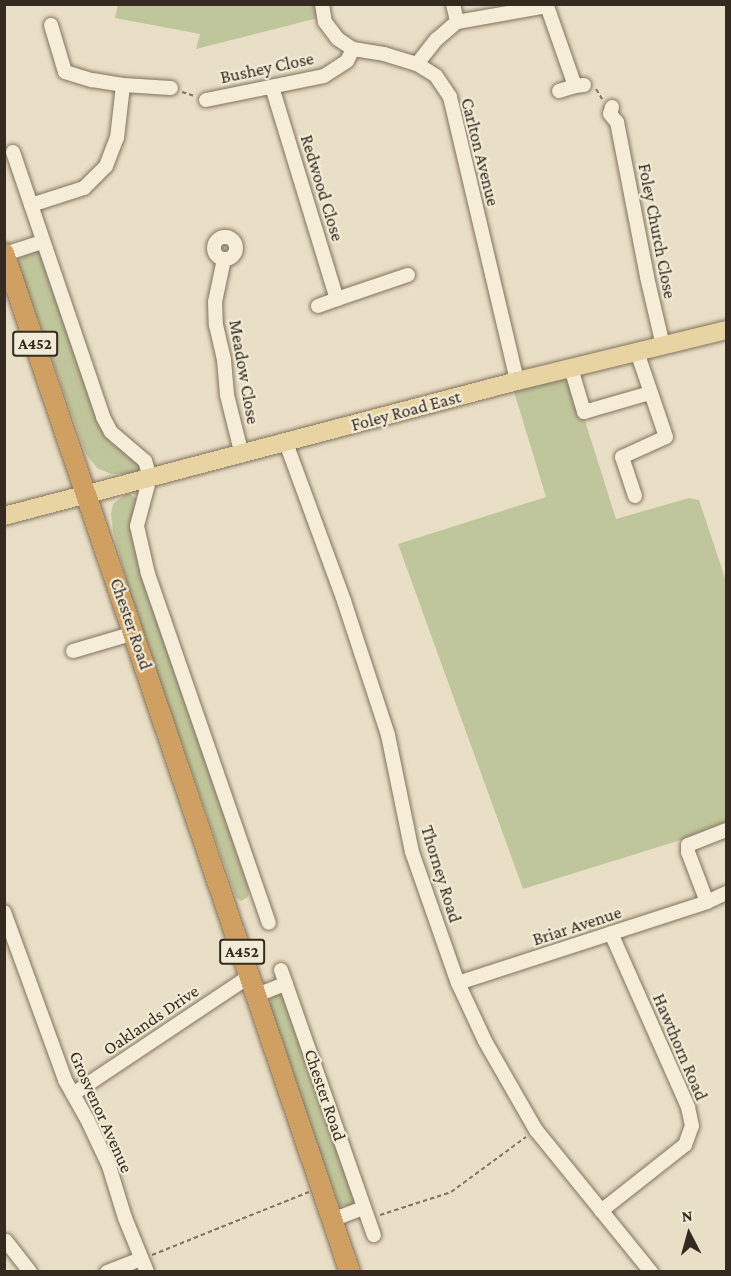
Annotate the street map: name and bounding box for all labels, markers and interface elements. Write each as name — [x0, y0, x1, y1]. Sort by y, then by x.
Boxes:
street label: Bushey Close — [218, 48, 316, 88]
street label: Carlton Avenue — [456, 96, 504, 208]
street label: Redwood Close — [296, 132, 348, 244]
street label: Foley Church Close — [633, 162, 681, 300]
street label: Meadow Close — [224, 318, 264, 426]
road number: A452 — [11, 331, 59, 357]
street label: Foley Road East — [349, 386, 463, 436]
street label: Chester Road — [105, 575, 157, 673]
street label: Thorney Road — [416, 823, 466, 925]
street label: Briar Avenue — [530, 902, 624, 950]
road number: A452 — [218, 939, 266, 965]
street label: Oaklands Drive — [99, 980, 203, 1060]
street label: Hawthorn Road — [648, 990, 712, 1104]
street label: Chester Road — [299, 1046, 351, 1144]
street label: Grosvenor Avenue — [65, 1048, 137, 1176]
north arrow — [659, 1204, 719, 1264]
text: N — [681, 1207, 693, 1225]

